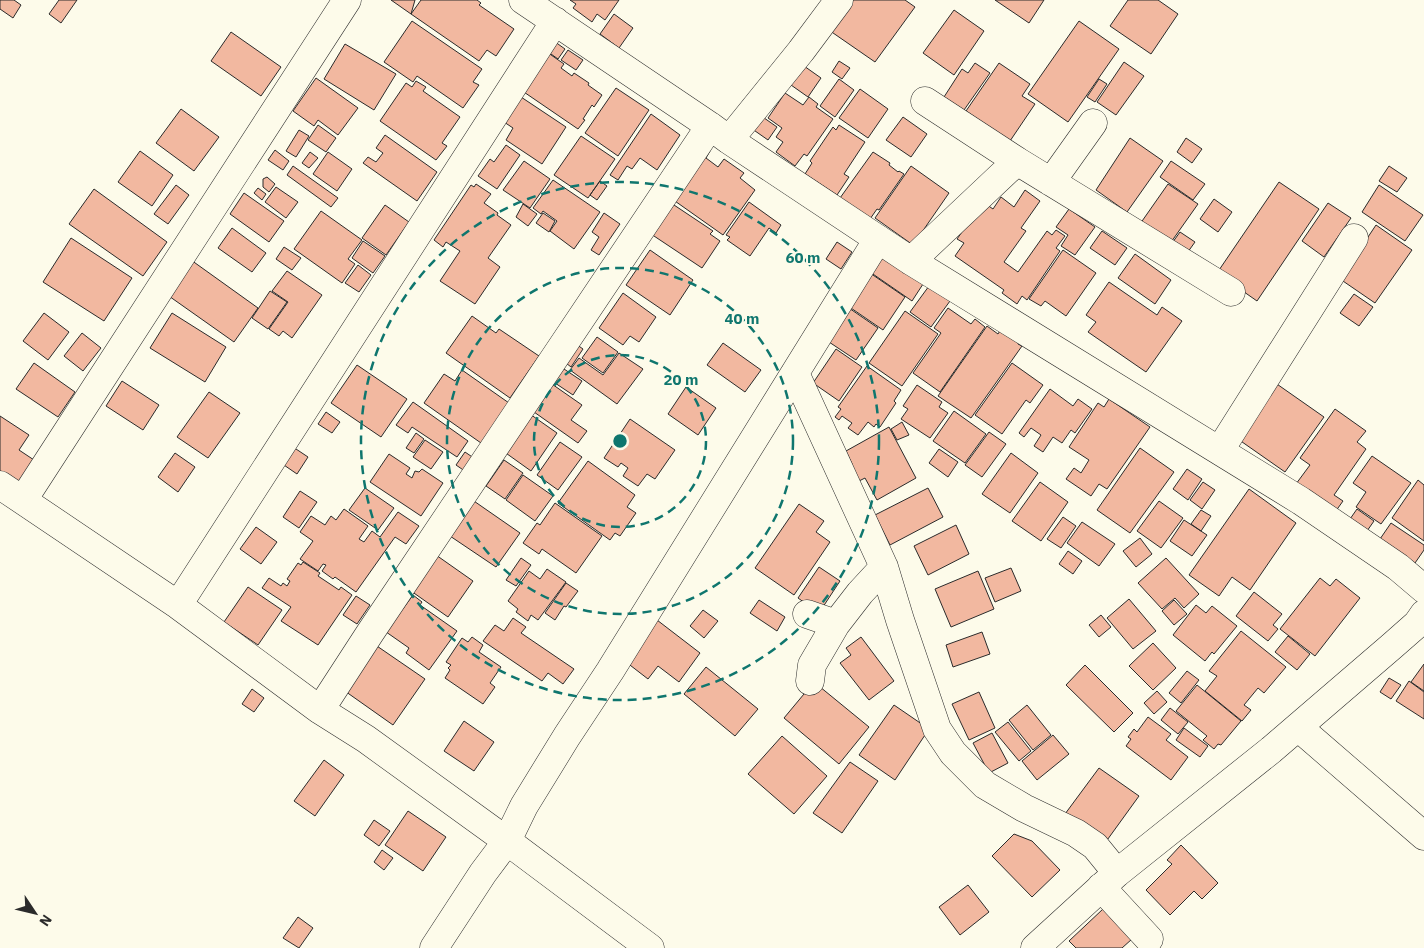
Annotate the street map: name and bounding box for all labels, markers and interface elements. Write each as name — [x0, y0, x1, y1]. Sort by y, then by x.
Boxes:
text: 60 m — [786, 248, 820, 267]
text: 40 m — [725, 309, 759, 328]
text: 20 m — [664, 370, 698, 389]
centre of rings — [611, 432, 629, 450]
north arrow — [10, 888, 60, 938]
text: N — [35, 911, 56, 930]

